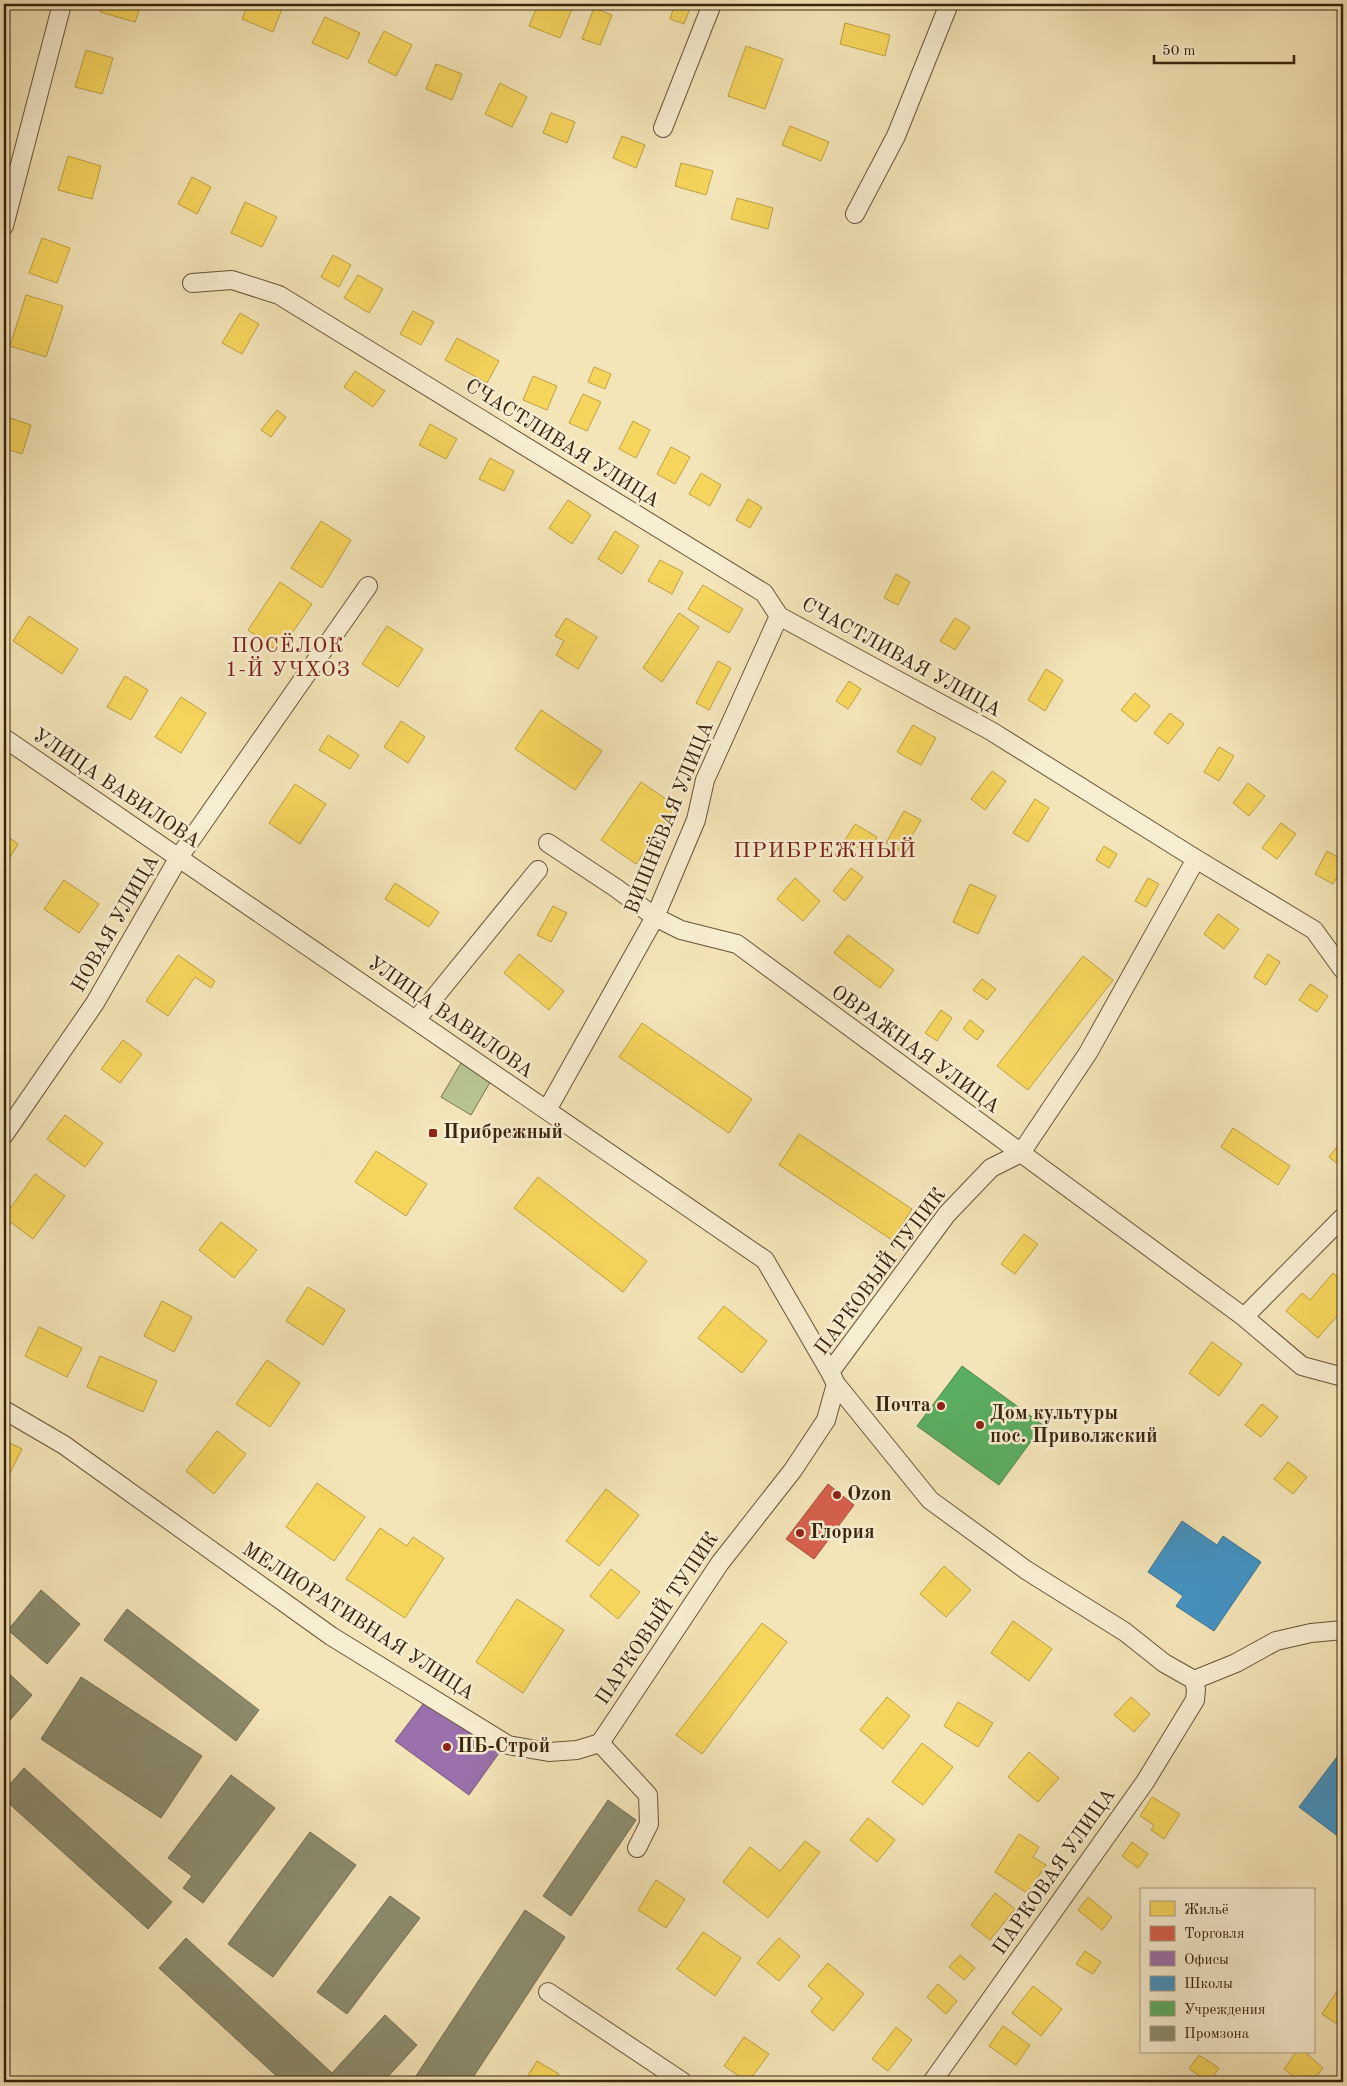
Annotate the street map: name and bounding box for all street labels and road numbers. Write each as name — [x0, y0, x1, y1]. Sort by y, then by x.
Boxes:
street label: СЧАСТЛИВАЯ УЛИЦА — [461, 376, 663, 512]
street label: СЧАСТЛИВАЯ УЛИЦА — [798, 595, 1004, 721]
street label: ВИШНЁВАЯ УЛИЦА — [620, 718, 718, 917]
street label: УЛИЦА ВАВИЛОВА — [29, 726, 203, 852]
street label: НОВАЯ УЛИЦА — [69, 852, 163, 996]
street label: УЛИЦА ВАВИЛОВА — [364, 953, 536, 1083]
street label: ОВРАЖНАЯ УЛИЦА — [827, 982, 1003, 1118]
street label: ПАРКОВЫЙ ТУПИК — [809, 1183, 950, 1359]
street label: ПАРКОВЫЙ ТУПИК — [590, 1527, 723, 1709]
street label: МЕЛИОРАТИВНАЯ УЛИЦА — [238, 1539, 478, 1705]
street label: ПАРКОВАЯ УЛИЦА — [990, 1785, 1120, 1959]

